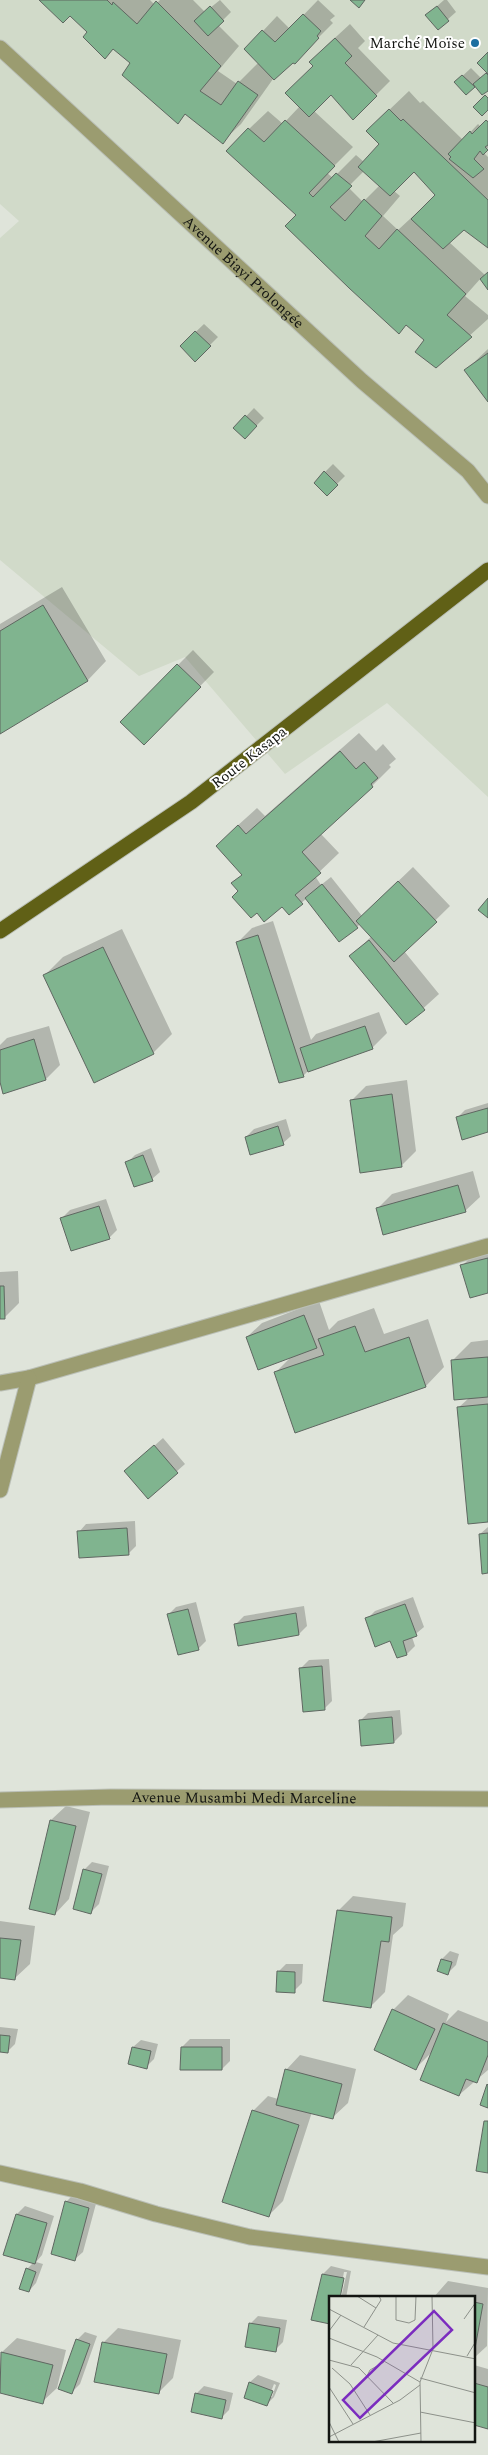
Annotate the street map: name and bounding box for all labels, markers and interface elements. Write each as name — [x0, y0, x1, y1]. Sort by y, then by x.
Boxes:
place label: Marché Moïse — [369, 32, 465, 55]
marker: Marché Moïse — [469, 37, 481, 49]
street label: Avenue Biayi Prolongée — [177, 210, 309, 334]
street label: Route Kasapa — [207, 720, 292, 794]
street label: Avenue Musambi Medi Marceline — [131, 1786, 357, 1810]
inset map — [329, 2296, 476, 2442]

